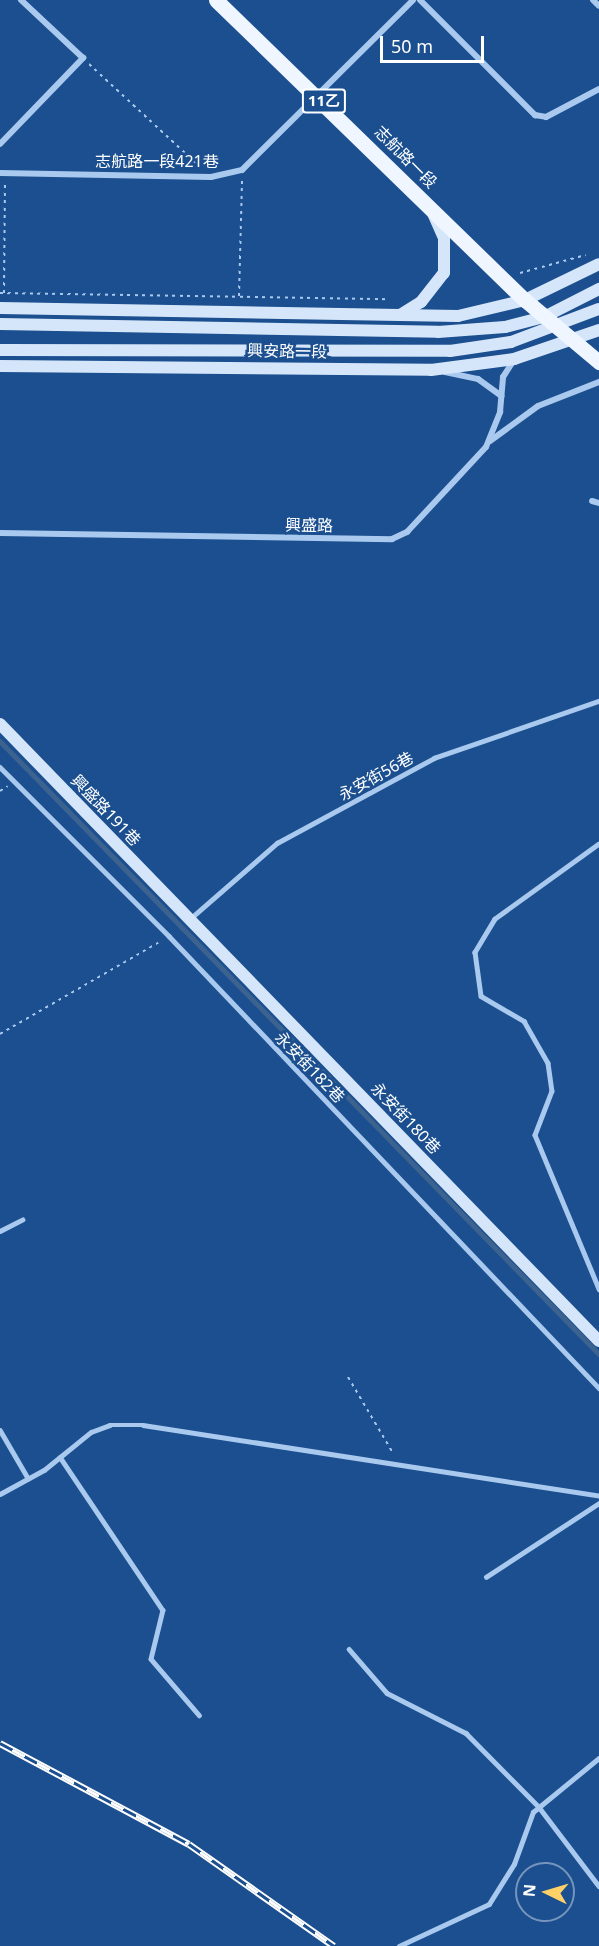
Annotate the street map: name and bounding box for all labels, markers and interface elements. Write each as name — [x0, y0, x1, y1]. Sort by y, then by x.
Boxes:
scale bar — [383, 24, 486, 62]
text: 50 m — [391, 34, 433, 58]
road number: 11乙 — [302, 89, 346, 113]
street label: 志航路一段 — [371, 122, 441, 192]
street label: 志航路一段421巷 — [95, 151, 219, 171]
street label: 興安路一段 — [247, 341, 327, 361]
street label: 興盛路 — [285, 515, 333, 535]
street label: 永安街56巷 — [335, 748, 417, 804]
street label: 興盛路191巷 — [67, 770, 145, 850]
street label: 永安街182巷 — [271, 1027, 349, 1107]
street label: 永安街180巷 — [367, 1078, 445, 1158]
north arrow — [515, 1862, 575, 1922]
text: N — [518, 1883, 541, 1898]

